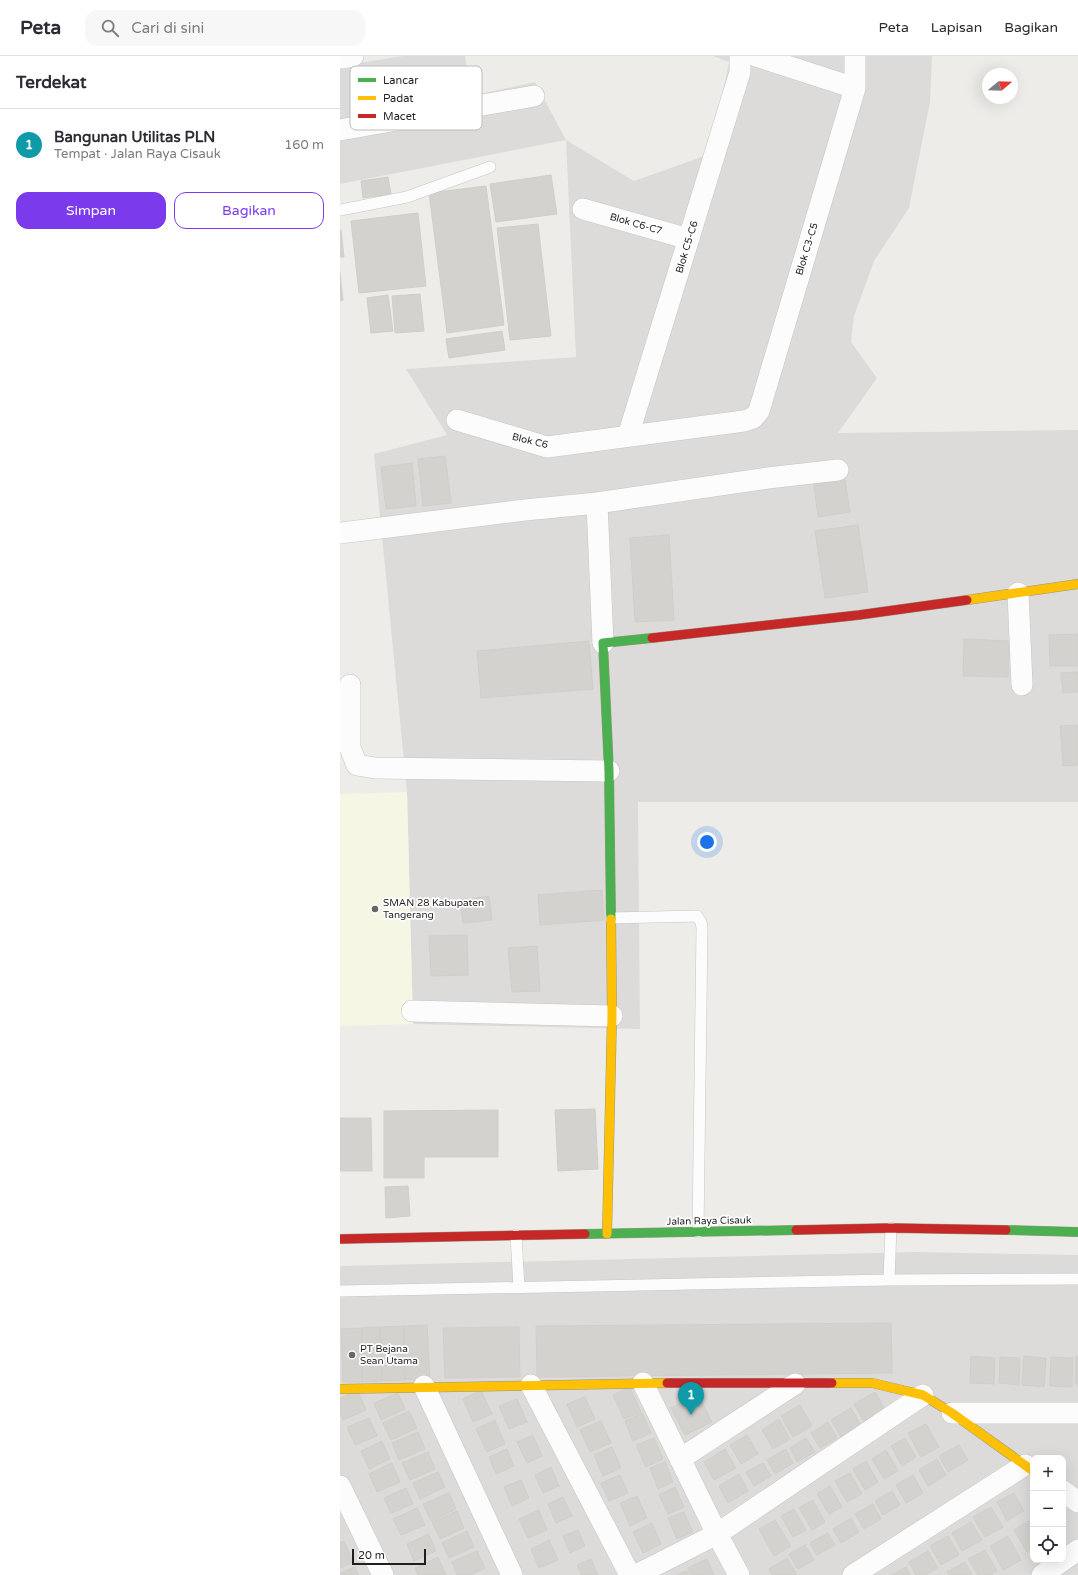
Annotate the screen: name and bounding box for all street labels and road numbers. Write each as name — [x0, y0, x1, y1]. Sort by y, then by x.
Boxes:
street label: Blok C6-C7 — [608, 211, 664, 237]
street label: Blok C5-C6 — [673, 219, 701, 275]
street label: Blok C3-C5 — [793, 221, 821, 277]
street label: Blok C6 — [511, 431, 549, 451]
street label: Jalan Raya Cisauk — [667, 1214, 752, 1228]

